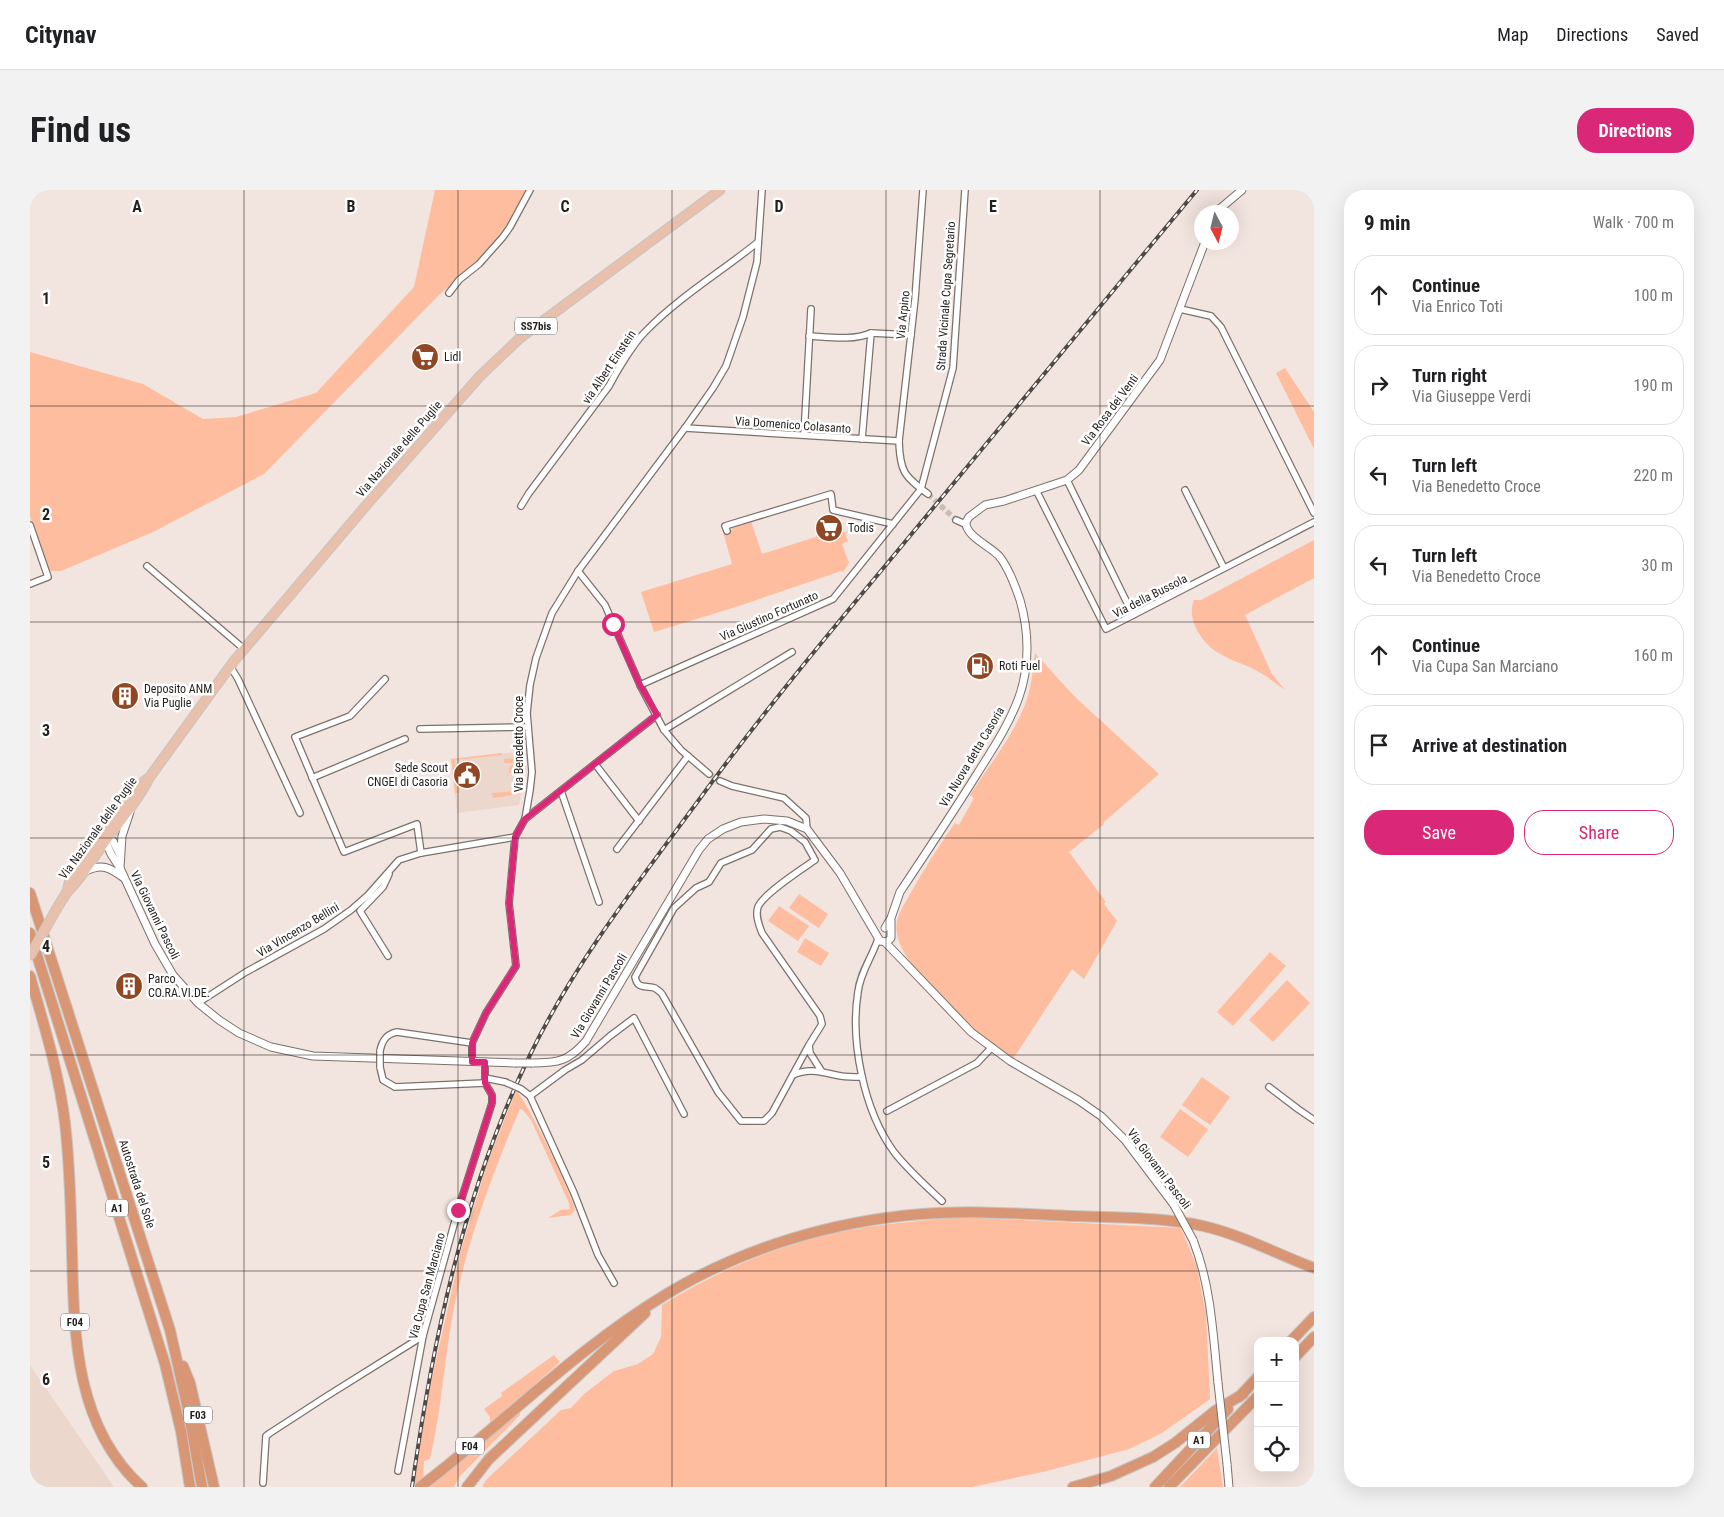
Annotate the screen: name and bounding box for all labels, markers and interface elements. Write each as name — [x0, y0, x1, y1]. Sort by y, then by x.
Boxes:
text: Citynav — [25, 21, 96, 49]
text: Map — [1497, 24, 1528, 45]
text: Directions — [1556, 24, 1628, 45]
text: Saved — [1656, 24, 1699, 45]
button: Directions — [1577, 108, 1694, 153]
text: Find us — [30, 110, 131, 151]
text: A — [132, 197, 142, 216]
text: B — [347, 197, 356, 216]
text: C — [560, 197, 570, 216]
text: D — [774, 197, 784, 216]
text: E — [989, 197, 997, 216]
north arrow — [1194, 205, 1239, 250]
text: 9 min — [1364, 211, 1411, 235]
text: Walk · 700 m — [1593, 213, 1674, 232]
street label: Strada Vicinale Cupa Segretario — [934, 221, 958, 371]
text: Continue — [1412, 274, 1480, 297]
icon: ahead — [1365, 281, 1393, 309]
text: 100 m — [1634, 286, 1673, 305]
text: 1 — [42, 289, 50, 308]
street label: Via Arpino — [893, 290, 913, 340]
text: Via Enrico Toti — [1412, 297, 1503, 316]
road number: SS7bis — [515, 318, 557, 334]
street label: via Albert Einstein — [579, 327, 639, 406]
supermarket icon: Lidl — [410, 342, 440, 372]
place label: Lidl — [444, 350, 461, 364]
text: Turn right — [1412, 364, 1487, 387]
icon: right — [1365, 371, 1393, 399]
street label: Via Rosa dei Venti — [1079, 372, 1141, 448]
text: 190 m — [1634, 376, 1673, 395]
text: Via Giuseppe Verdi — [1412, 387, 1531, 406]
street label: Via Nazionale delle Puglie — [353, 398, 445, 500]
street label: Via Domenico Colasanto — [735, 414, 851, 436]
text: Turn left — [1412, 454, 1477, 477]
icon: left — [1365, 461, 1393, 489]
text: 220 m — [1634, 466, 1673, 485]
text: Via Benedetto Croce — [1412, 477, 1541, 496]
text: 2 — [42, 505, 50, 524]
supermarket icon: Todis — [814, 513, 844, 543]
place label: Todis — [848, 521, 874, 535]
text: Turn left — [1412, 544, 1477, 567]
icon: left — [1365, 551, 1393, 579]
text: 30 m — [1641, 556, 1673, 575]
text: Via Benedetto Croce — [1412, 567, 1541, 586]
street label: Via della Bussola — [1111, 571, 1190, 621]
street label: Via Giustino Fortunato — [718, 588, 820, 644]
route start — [602, 613, 625, 636]
text: Continue — [1412, 634, 1480, 657]
icon: ahead — [1365, 641, 1393, 669]
text: 160 m — [1634, 646, 1673, 665]
fuel station icon: Roti Fuel — [965, 651, 995, 681]
text: Via Cupa San Marciano — [1412, 657, 1558, 676]
place label: Roti Fuel — [999, 659, 1040, 673]
building icon: Deposito ANM Via Puglie — [110, 681, 140, 711]
place label: Deposito ANM Via Puglie — [144, 682, 212, 710]
street label: Via Benedetto Croce — [512, 695, 526, 792]
street label: Via Nuova detta Casoria — [937, 704, 1008, 810]
text: 3 — [42, 721, 50, 740]
icon: arrive — [1365, 731, 1393, 759]
text: Arrive at destination — [1412, 734, 1567, 757]
public building icon: Sede Scout CNGEI di Casoria — [452, 760, 482, 790]
place label: Sede Scout CNGEI di Casoria — [367, 761, 448, 789]
street label: Via Nazionale delle Puglie — [56, 774, 140, 882]
button: Save — [1364, 810, 1514, 855]
button: Share — [1524, 810, 1674, 855]
street label: Via Giovanni Pascoli — [128, 869, 182, 961]
street label: Via Vincenzo Bellini — [254, 900, 342, 960]
text: 4 — [42, 937, 50, 956]
street label: Via Giovanni Pascoli — [568, 951, 630, 1041]
building icon: Parco CO.RA.VI.DE. — [114, 971, 144, 1001]
place label: Parco CO.RA.VI.DE. — [148, 972, 210, 1000]
street label: Via Giovanni Pascoli — [1124, 1126, 1194, 1212]
street label: Autostrada del Sole — [116, 1138, 158, 1230]
text: 5 — [42, 1153, 50, 1172]
route end — [447, 1199, 470, 1222]
road number: A1 — [106, 1200, 128, 1216]
street label: Via Cupa San Marciano — [406, 1231, 448, 1341]
road number: F04 — [61, 1314, 89, 1330]
map controls — [1254, 1337, 1299, 1472]
button: + — [1254, 1337, 1299, 1382]
text: 6 — [42, 1370, 50, 1389]
button: − — [1254, 1382, 1299, 1427]
road number: F03 — [184, 1406, 212, 1424]
button: locate — [1254, 1427, 1299, 1472]
road number: A1 — [1188, 1432, 1210, 1448]
road number: F04 — [456, 1438, 484, 1454]

